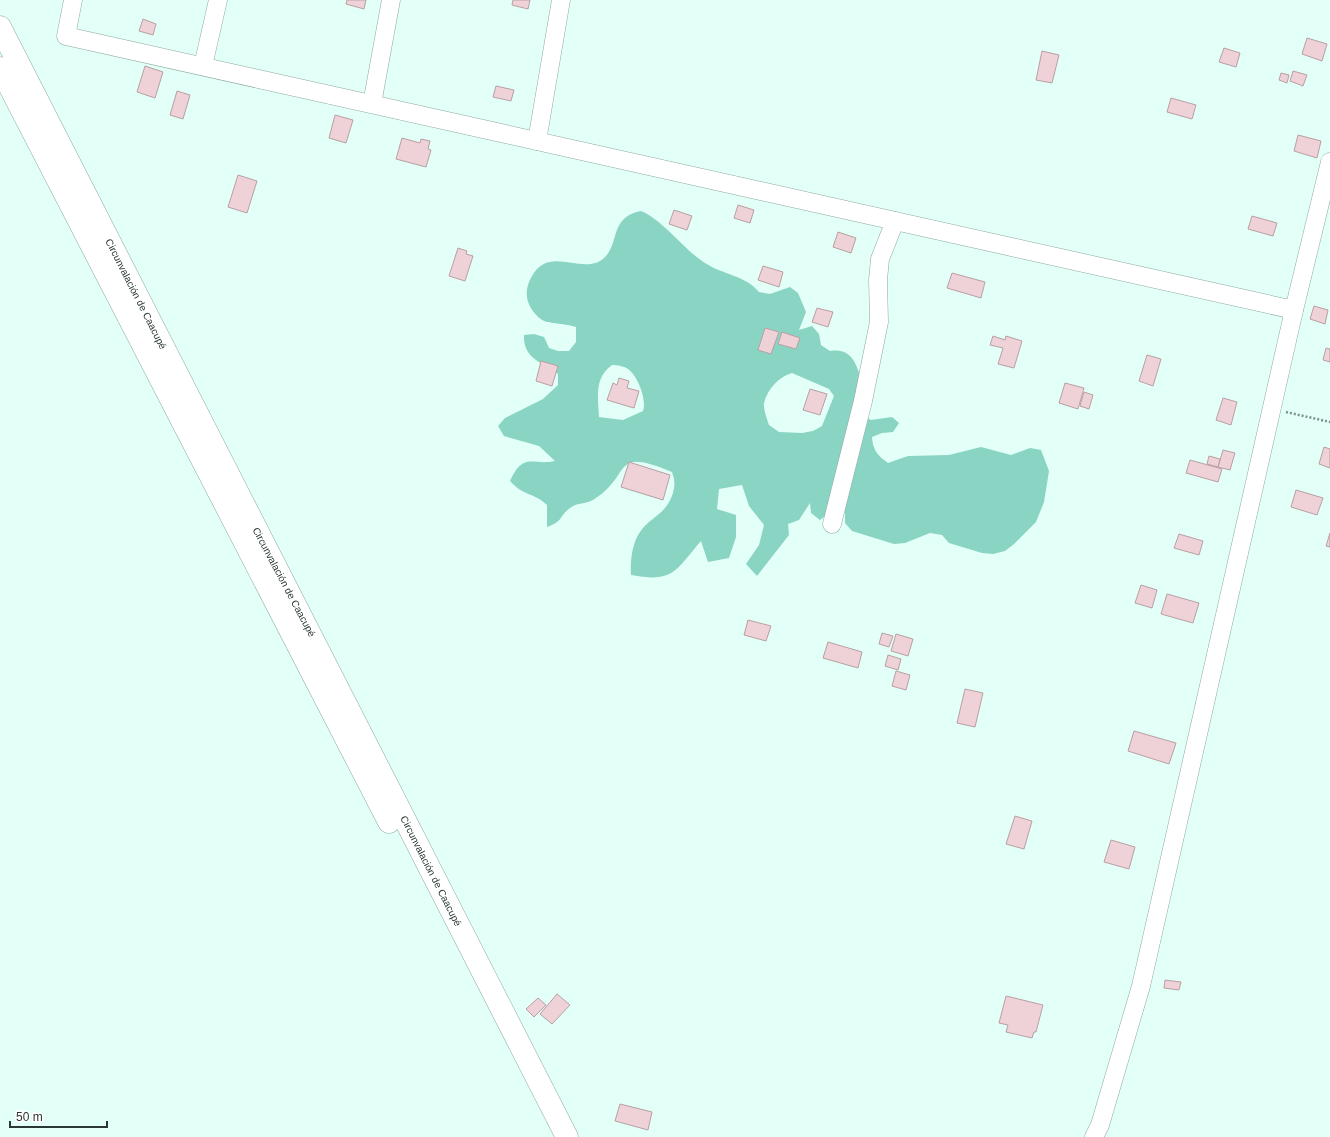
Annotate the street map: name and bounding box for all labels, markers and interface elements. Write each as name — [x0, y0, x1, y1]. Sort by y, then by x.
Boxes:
street label: Circunvalación de Caacupé — [103, 237, 169, 351]
street label: Circunvalación de Caacupé — [250, 525, 318, 639]
street label: Circunvalación de Caacupé — [398, 814, 464, 928]
scale bar — [10, 1103, 107, 1129]
text: 50 m — [16, 1110, 43, 1124]

